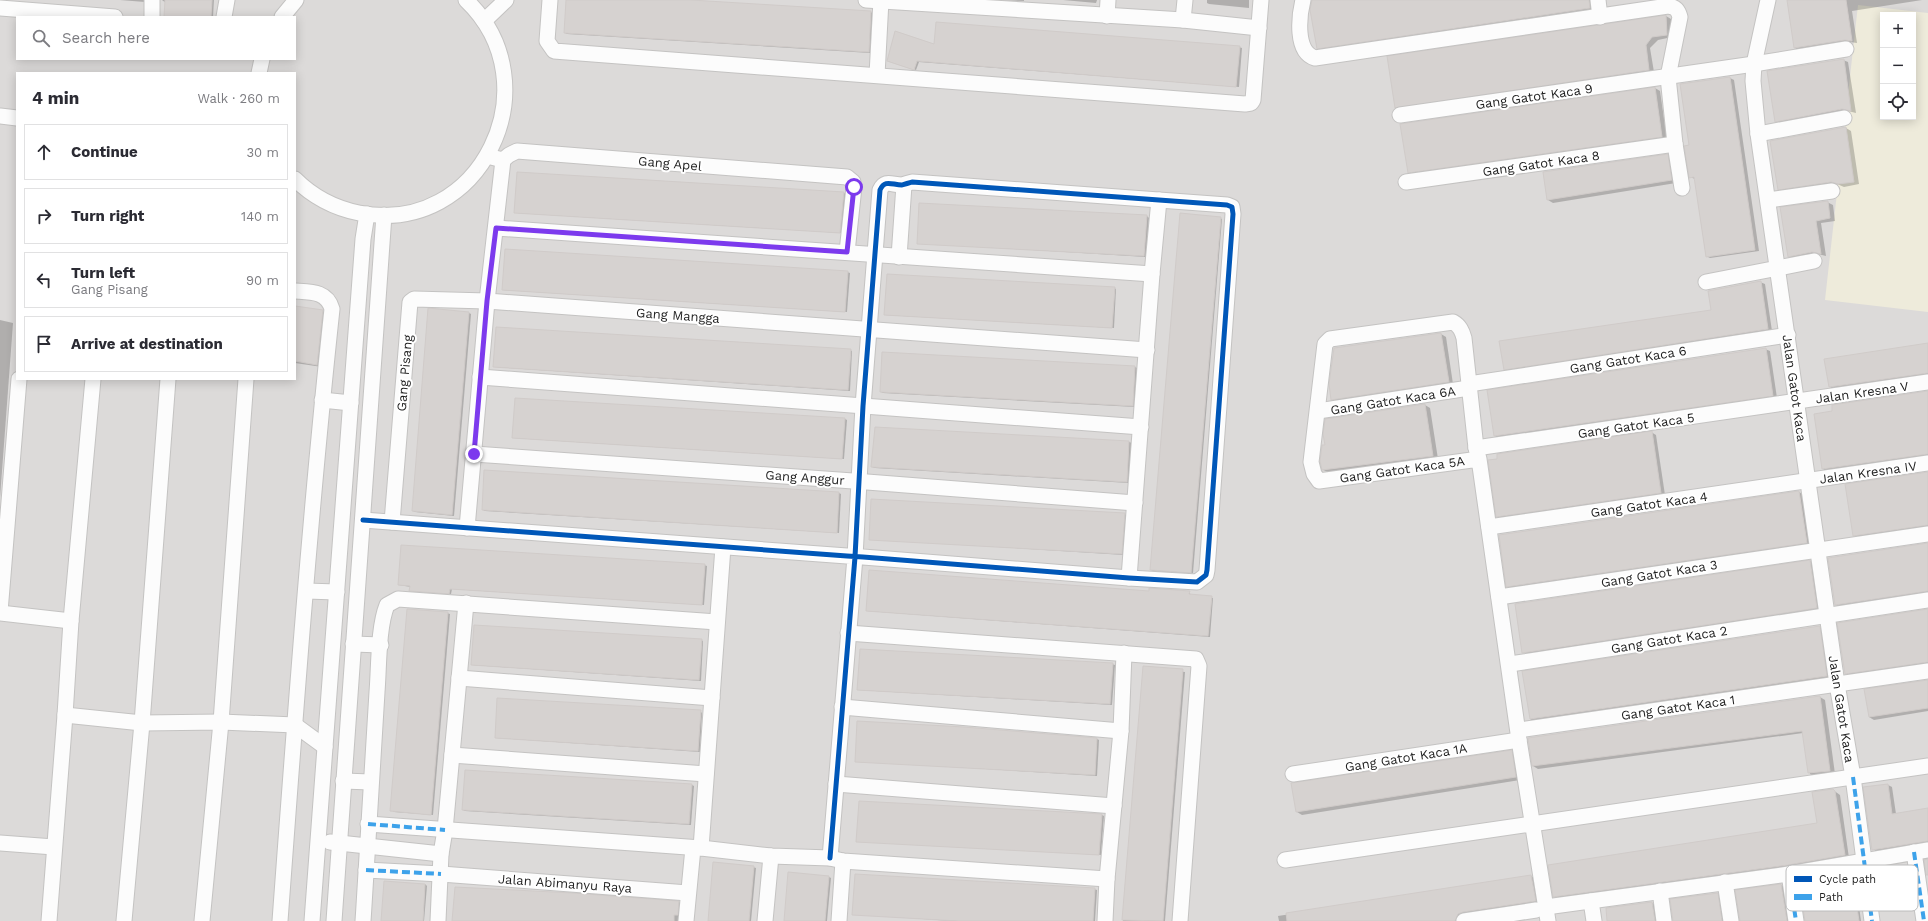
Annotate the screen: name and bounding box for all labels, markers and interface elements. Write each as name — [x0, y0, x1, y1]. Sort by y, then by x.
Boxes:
map controls — [1880, 12, 1916, 120]
button: + — [1880, 12, 1916, 48]
search box — [16, 16, 296, 60]
icon: search — [30, 27, 52, 49]
text: Search here — [62, 29, 150, 47]
button: − — [1880, 48, 1916, 84]
street label: Gang Gatot Kaca 9 — [1475, 81, 1594, 112]
button: locate — [1880, 84, 1916, 120]
text: 4 min — [32, 88, 79, 108]
text: Walk · 260 m — [197, 91, 280, 106]
icon: ahead — [33, 141, 55, 163]
text: Continue — [71, 143, 138, 161]
text: 30 m — [247, 145, 279, 160]
street label: Gang Gatot Kaca 8 — [1482, 148, 1601, 179]
street label: Gang Apel — [637, 153, 702, 174]
route start — [845, 178, 863, 196]
icon: right — [33, 205, 55, 227]
text: Turn right — [71, 207, 144, 225]
text: 140 m — [241, 209, 279, 224]
text: Turn left — [71, 264, 135, 282]
icon: left — [33, 269, 55, 291]
text: 90 m — [246, 273, 279, 288]
text: Gang Pisang — [71, 282, 148, 297]
street label: Gang Mangga — [636, 305, 721, 326]
icon: arrive — [33, 333, 55, 355]
street label: Jalan Gatot Kaca — [1780, 333, 1810, 443]
street label: Gang Pisang — [394, 334, 415, 412]
text: Arrive at destination — [71, 335, 223, 353]
street label: Gang Gatot Kaca 6 — [1569, 343, 1688, 376]
street label: Jalan Kresna V — [1815, 378, 1910, 406]
street label: Gang Gatot Kaca 6A — [1329, 383, 1457, 418]
street label: Gang Gatot Kaca 5 — [1577, 410, 1695, 441]
route end — [465, 445, 483, 463]
street label: Gang Gatot Kaca 5A — [1338, 453, 1466, 486]
street label: Jalan Kresna IV — [1818, 458, 1918, 487]
street label: Gang Anggur — [765, 467, 845, 488]
street label: Gang Gatot Kaca 4 — [1590, 489, 1709, 520]
street label: Gang Gatot Kaca 3 — [1600, 557, 1718, 590]
street label: Gang Gatot Kaca 2 — [1610, 623, 1728, 656]
street label: Jalan Gatot Kaca — [1826, 654, 1857, 764]
street label: Gang Gatot Kaca 1 — [1620, 692, 1736, 723]
street label: Gang Gatot Kaca 1A — [1344, 740, 1469, 775]
legend — [1786, 865, 1918, 911]
street label: Jalan Abimanyu Raya — [497, 871, 633, 896]
text: Cycle path — [1819, 873, 1876, 886]
text: Path — [1819, 891, 1843, 904]

